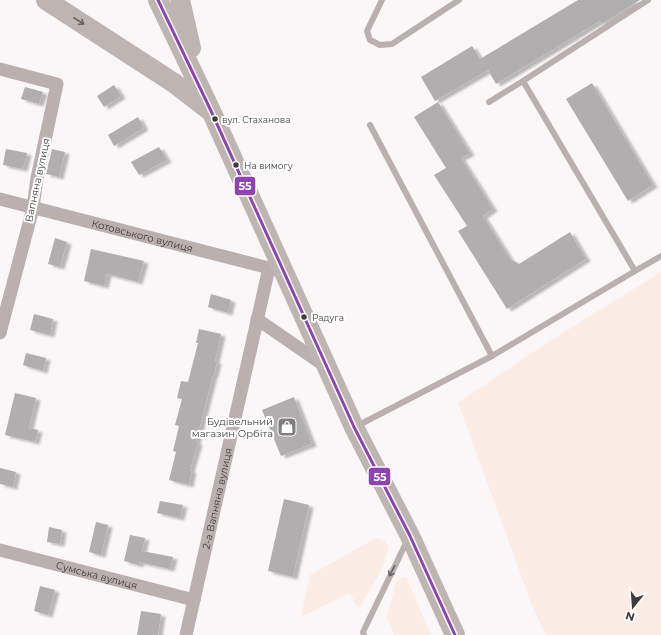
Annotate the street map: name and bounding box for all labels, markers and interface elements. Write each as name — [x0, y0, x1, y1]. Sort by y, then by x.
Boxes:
one-way arrow — [73, 17, 84, 25]
marker: вул. Стаханова — [210, 114, 220, 124]
place label: вул. Стаханова — [222, 114, 290, 125]
street label: Вапняна вулиця — [22, 137, 53, 223]
marker: На вимогу — [231, 160, 241, 170]
place label: На вимогу — [244, 160, 293, 171]
line badge: 55 — [234, 176, 256, 196]
text: 55 — [238, 179, 252, 193]
street label: Котовського вулиця — [90, 217, 194, 255]
marker: Радуга — [299, 312, 309, 322]
place label: Радуга — [312, 312, 344, 323]
place label: Будівельний магазин Орбіта — [192, 415, 273, 440]
shop icon: Будівельний магазин Орбіта — [276, 416, 298, 438]
street label: 2-а Вапняна вулиця — [200, 447, 235, 551]
line badge: 55 — [368, 467, 391, 486]
text: 55 — [373, 470, 387, 484]
street label: Сумська вулиця — [55, 559, 139, 592]
one-way arrow — [388, 564, 395, 576]
north arrow — [613, 587, 653, 627]
text: N — [624, 609, 636, 625]

